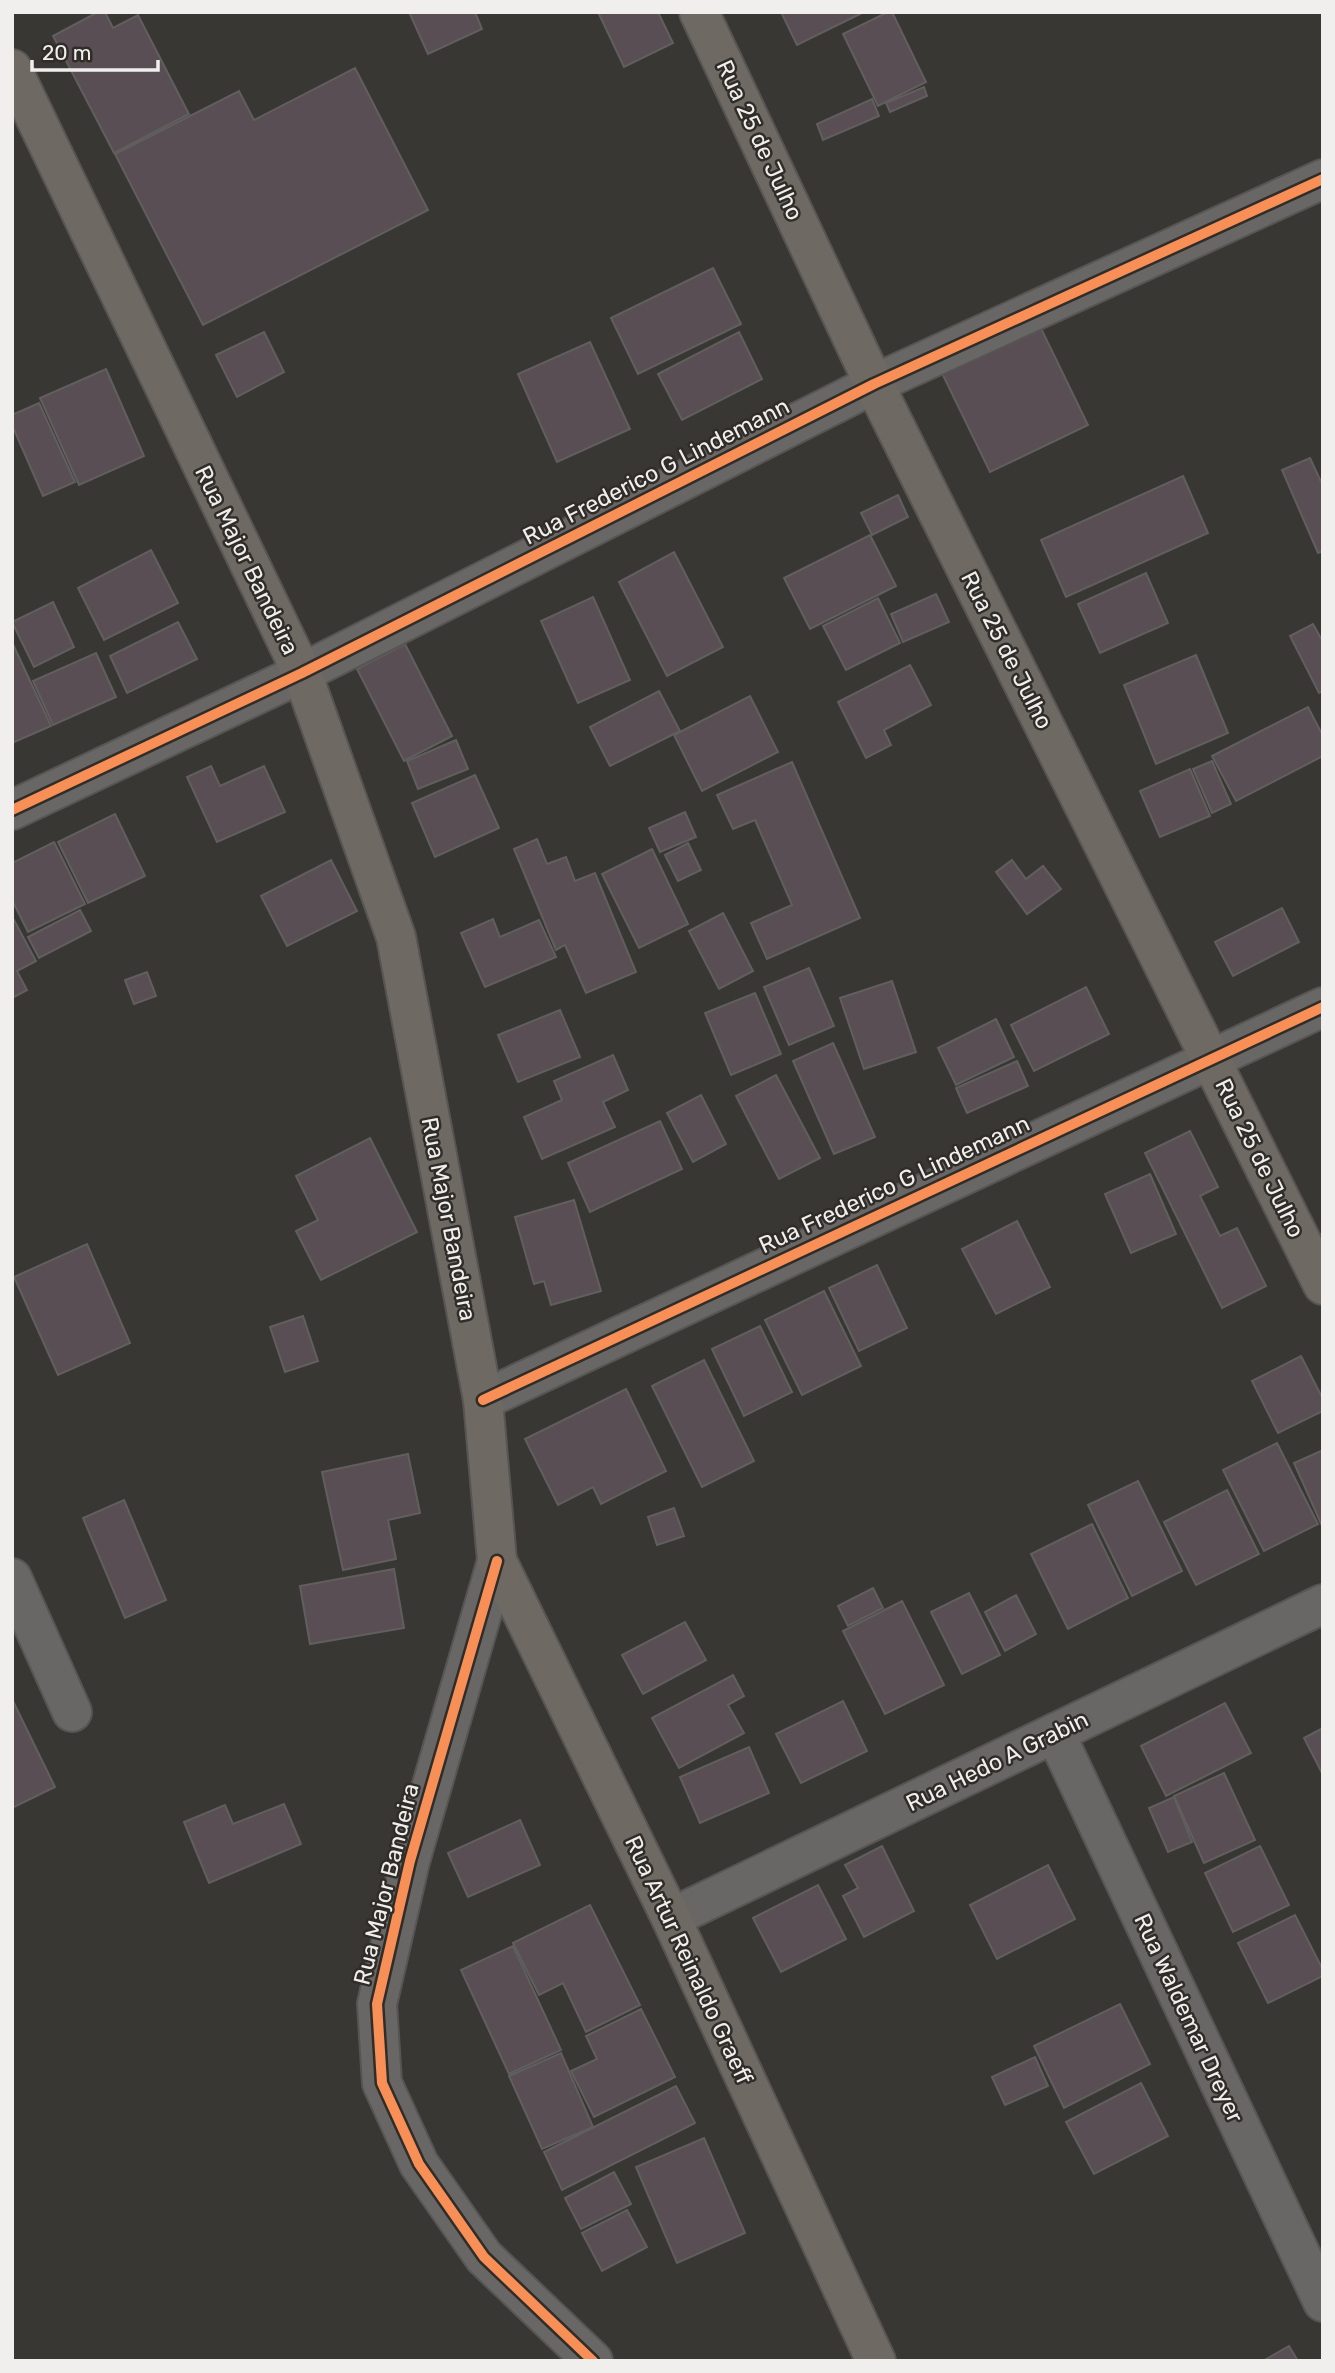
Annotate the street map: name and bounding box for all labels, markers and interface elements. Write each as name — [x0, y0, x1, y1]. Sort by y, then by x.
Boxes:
scale bar — [32, 28, 158, 72]
text: 20 m — [42, 40, 91, 65]
street label: Rua 25 de Julho — [711, 56, 809, 224]
street label: Rua Frederico G Lindemann — [518, 391, 794, 551]
street label: Rua Major Bandeira — [189, 461, 305, 659]
street label: Rua 25 de Julho — [955, 566, 1059, 734]
street label: Rua 25 de Julho — [1209, 1074, 1311, 1242]
street label: Rua Frederico G Lindemann — [754, 1109, 1034, 1259]
street label: Rua Major Bandeira — [416, 1115, 482, 1323]
street label: Rua Hedo A Grabin — [901, 1705, 1093, 1817]
street label: Rua Major Bandeira — [347, 1780, 425, 1988]
street label: Rua Artur Reinaldo Graeff — [619, 1831, 759, 2089]
street label: Rua Waldemar Dreyer — [1128, 1909, 1250, 2127]

